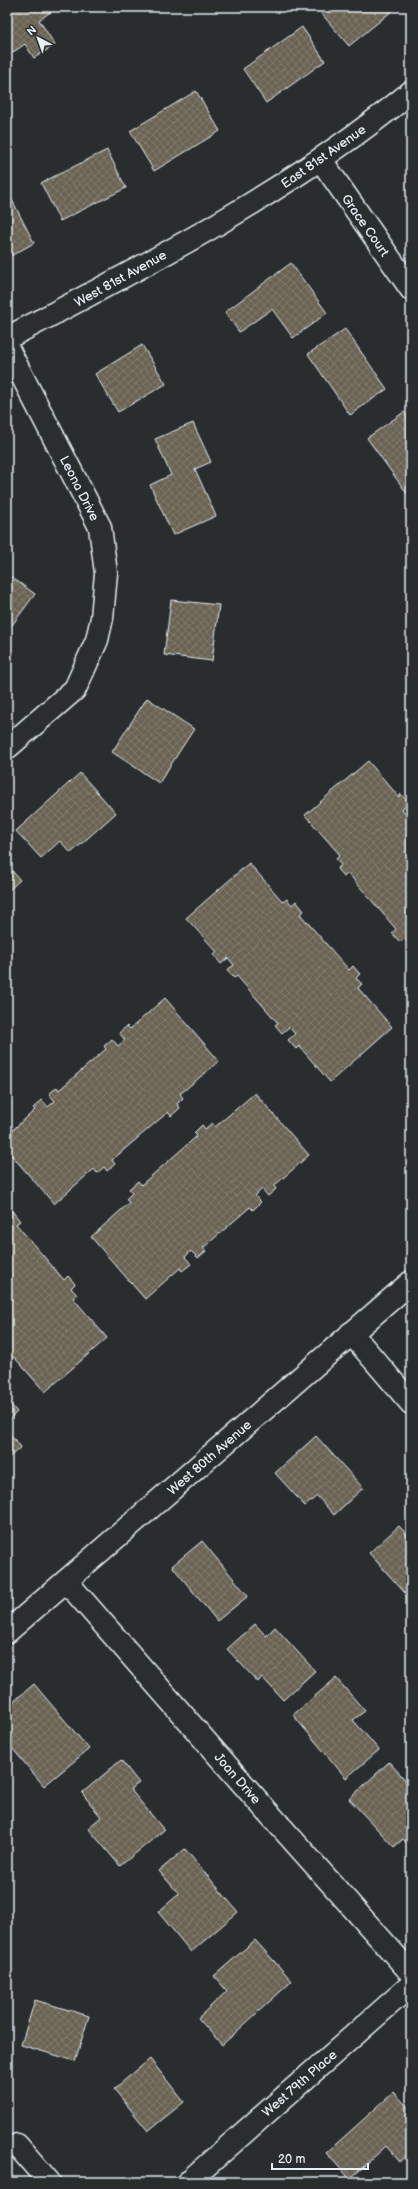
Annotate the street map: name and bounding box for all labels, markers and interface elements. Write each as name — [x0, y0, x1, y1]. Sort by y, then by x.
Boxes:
north arrow — [18, 18, 58, 58]
text: N — [24, 23, 39, 38]
street label: East 81st Avenue — [278, 121, 369, 192]
street label: Grace Court — [338, 191, 392, 260]
street label: West 81st Avenue — [72, 247, 170, 311]
street label: Leona Drive — [56, 453, 102, 524]
street label: West 80th Avenue — [164, 1417, 255, 1499]
street label: Joan Drive — [211, 1750, 264, 1808]
street label: West 79th Place — [259, 2047, 341, 2121]
scale bar — [272, 2145, 368, 2171]
text: 20 m — [278, 2152, 305, 2167]

